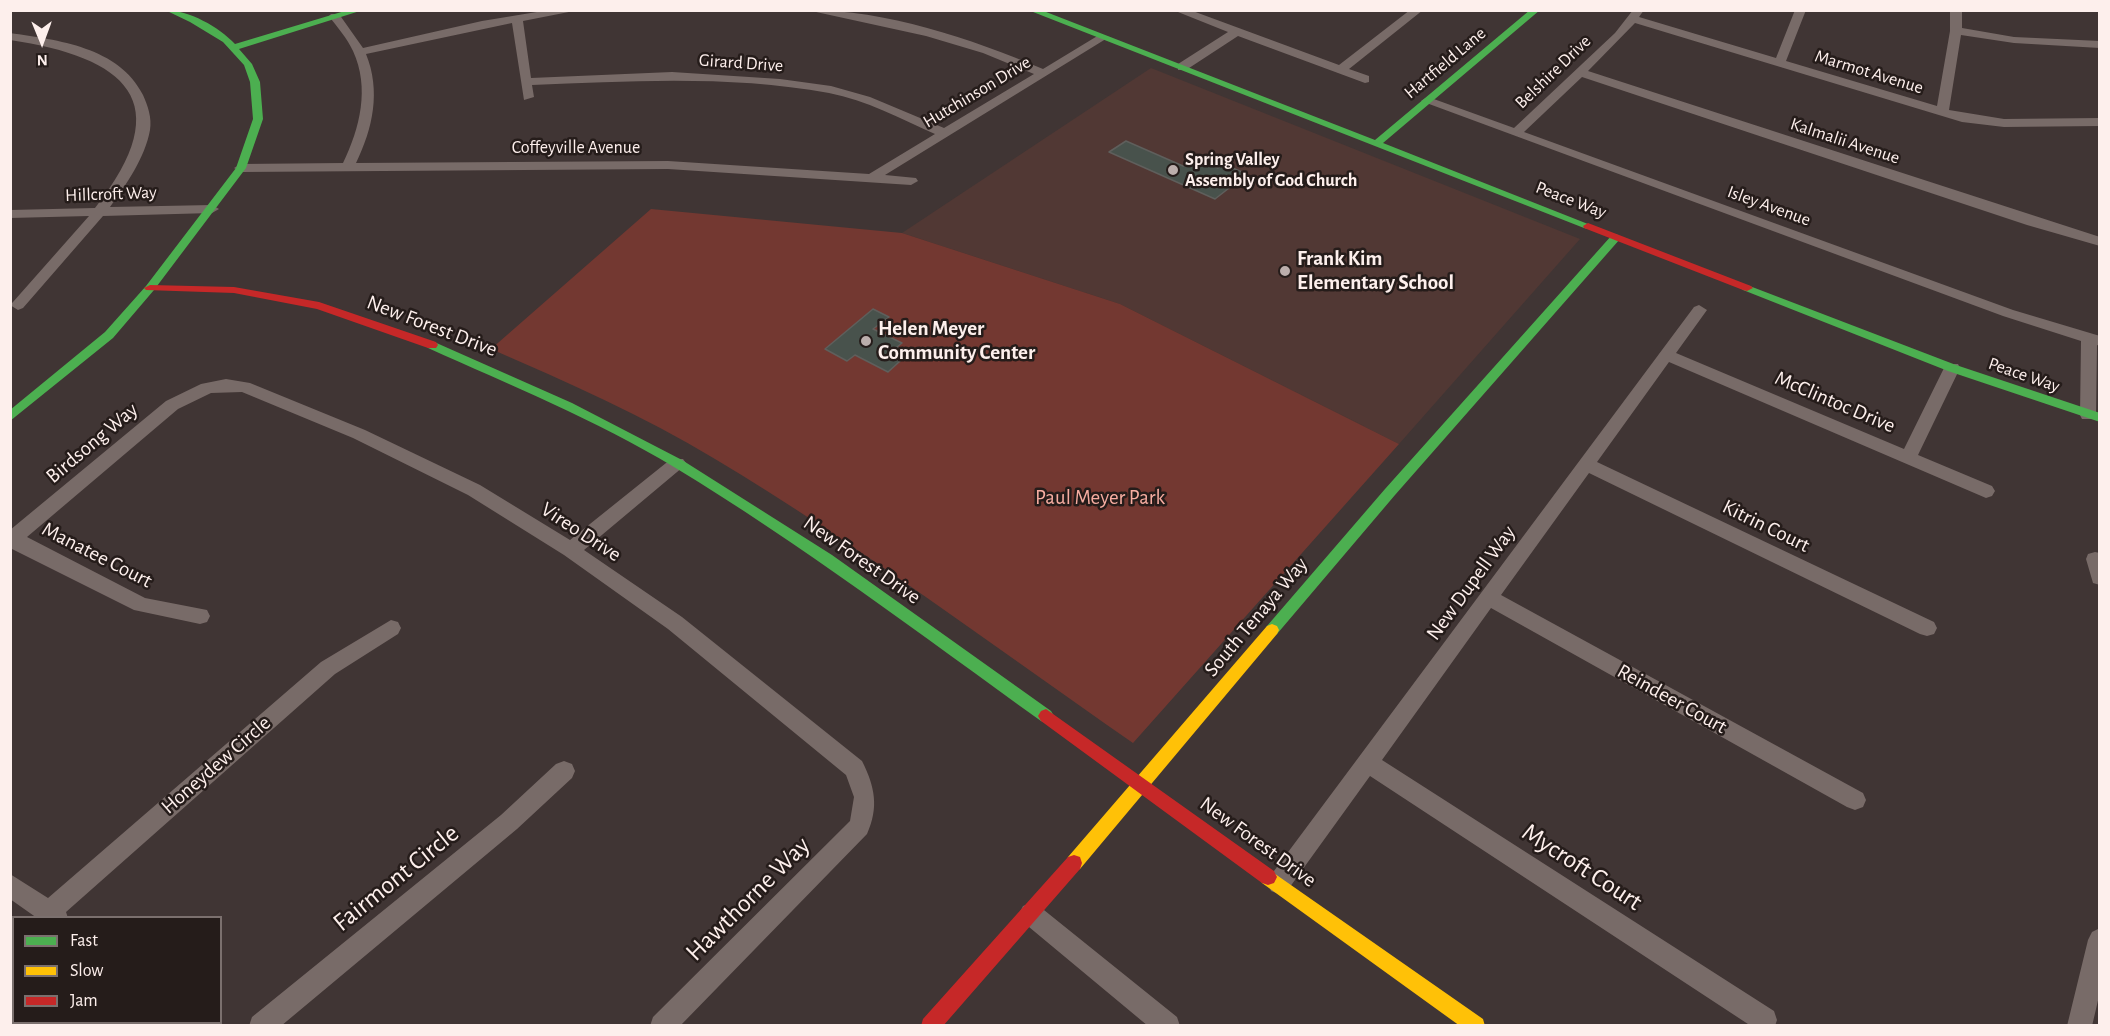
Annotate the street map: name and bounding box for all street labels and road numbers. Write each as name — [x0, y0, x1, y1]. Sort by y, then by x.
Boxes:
street label: Hartfield Lane — [1400, 23, 1490, 103]
street label: Belshire Drive — [1511, 31, 1595, 113]
street label: Marmot Avenue — [1812, 45, 1926, 99]
street label: Girard Drive — [698, 49, 784, 77]
street label: Hutchinson Drive — [919, 51, 1035, 133]
street label: Kalmalii Avenue — [1788, 113, 1902, 169]
street label: Coffeyville Avenue — [512, 137, 640, 159]
street label: Peace Way — [1532, 177, 1610, 223]
street label: Isley Avenue — [1724, 181, 1814, 231]
street label: Hillcroft Way — [65, 182, 157, 206]
street label: New Forest Drive — [363, 290, 501, 362]
street label: Peace Way — [1985, 353, 2063, 397]
street label: McClintoc Drive — [1771, 365, 1899, 439]
street label: Birdsong Way — [41, 397, 143, 489]
street label: Kitrin Court — [1718, 494, 1814, 558]
street label: Vireo Drive — [536, 497, 626, 567]
street label: New Forest Drive — [798, 510, 926, 610]
street label: Manatee Court — [38, 516, 156, 594]
street label: New Dupell Way — [1421, 521, 1521, 645]
street label: South Tenaya Way — [1199, 552, 1313, 682]
street label: Reindeer Court — [1613, 658, 1731, 740]
street label: Honeydew Circle — [156, 711, 276, 819]
street label: New Forest Drive — [1195, 791, 1321, 893]
street label: Mycroft Court — [1516, 817, 1648, 917]
street label: Fairmont Circle — [327, 818, 465, 938]
street label: Hawthorne Way — [679, 830, 817, 968]

